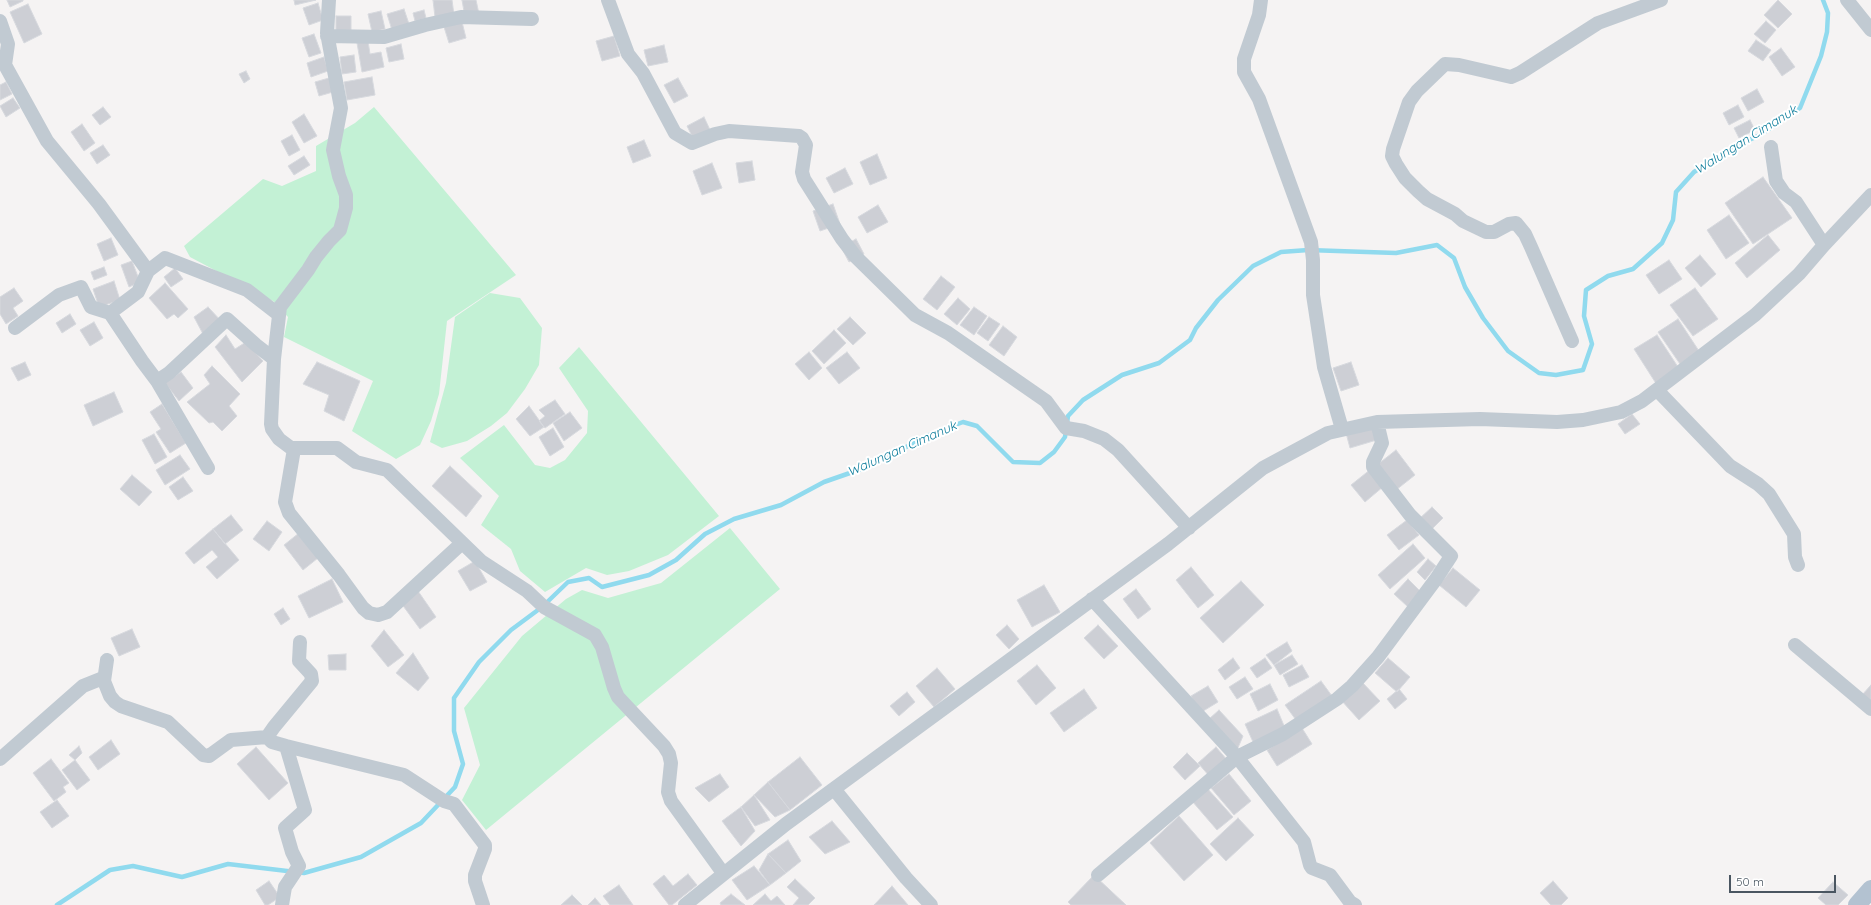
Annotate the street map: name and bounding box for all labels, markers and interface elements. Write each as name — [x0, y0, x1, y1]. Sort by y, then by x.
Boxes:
water label: Walungan Cimanuk — [1692, 102, 1800, 178]
water label: Walungan Cimanuk — [845, 418, 959, 480]
scale bar — [1731, 867, 1838, 893]
text: 50 m — [1736, 874, 1764, 889]

